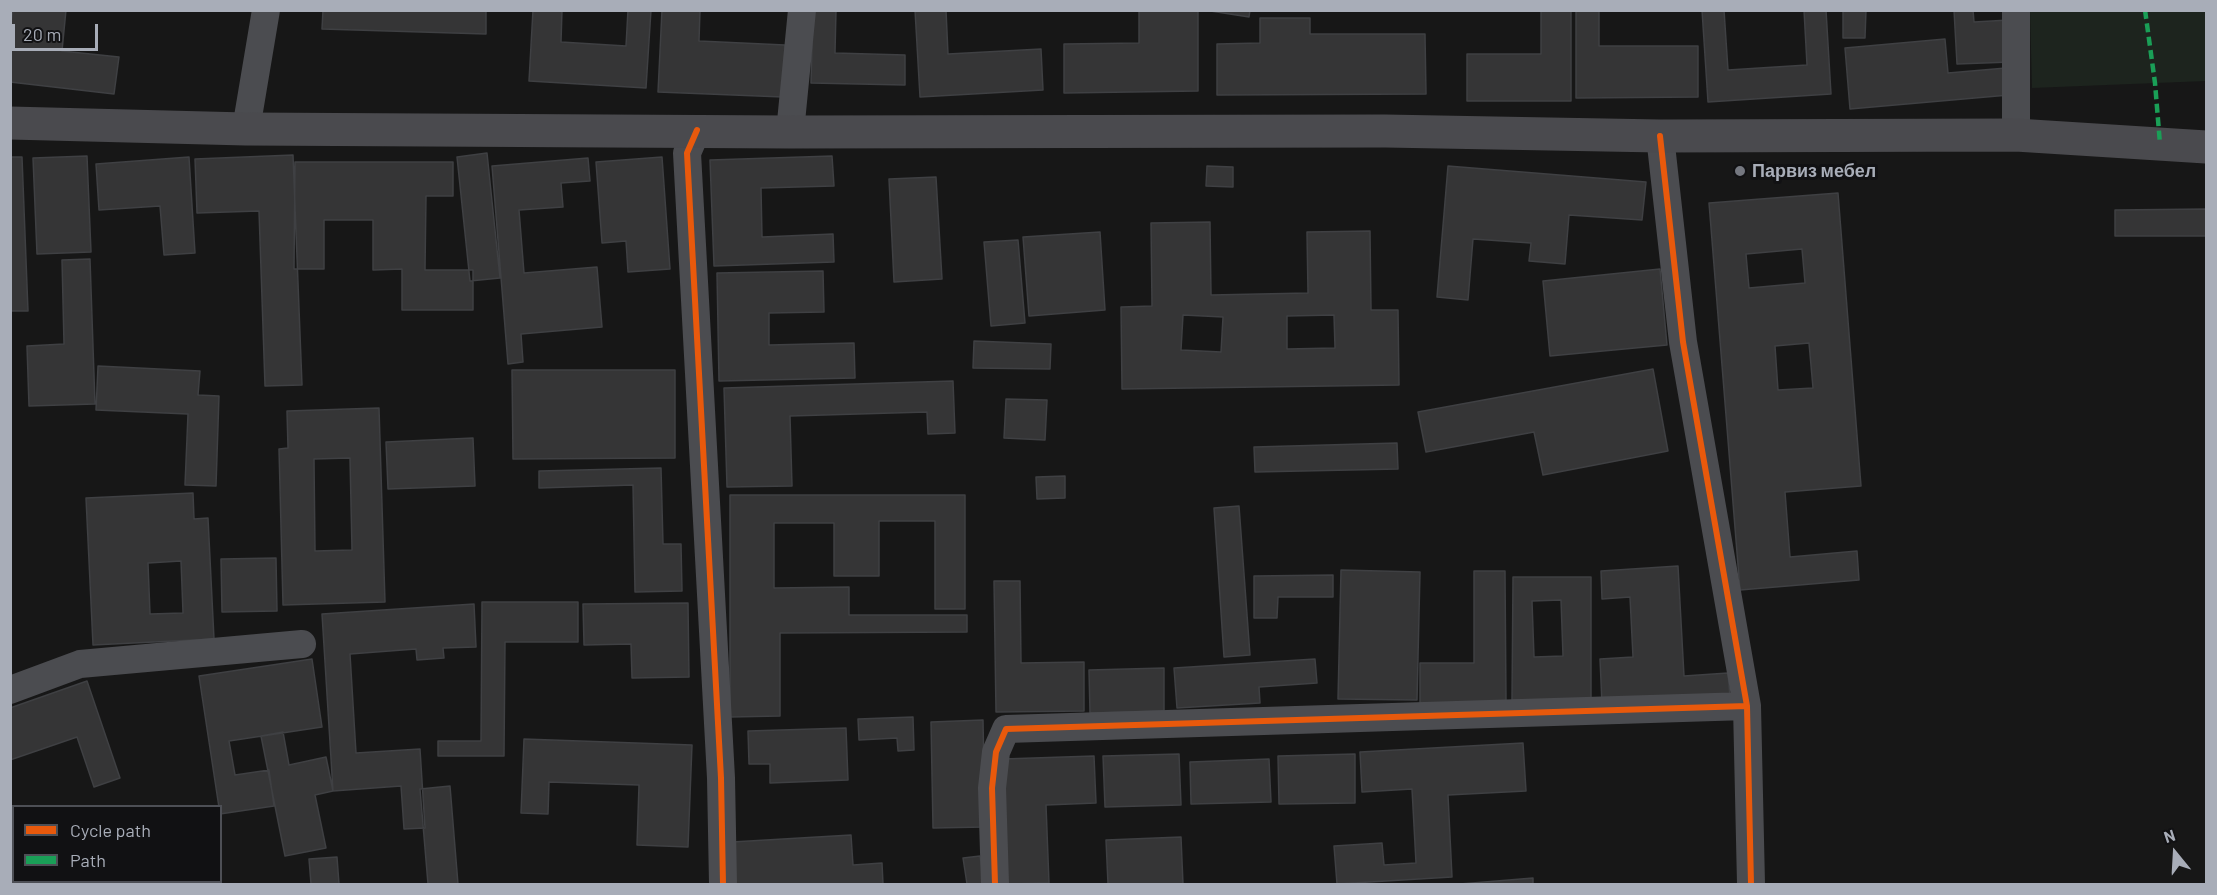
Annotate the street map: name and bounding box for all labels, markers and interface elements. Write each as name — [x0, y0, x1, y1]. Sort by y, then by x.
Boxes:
scale bar — [15, 12, 100, 50]
text: 20 m — [23, 23, 61, 45]
place label: Парвиз мебел — [1752, 160, 1876, 182]
marker: Парвиз мебел — [1733, 164, 1747, 178]
legend — [12, 805, 222, 883]
text: Cycle path — [70, 819, 151, 841]
north arrow — [2145, 823, 2205, 883]
text: N — [2161, 825, 2177, 846]
text: Path — [70, 849, 106, 871]

